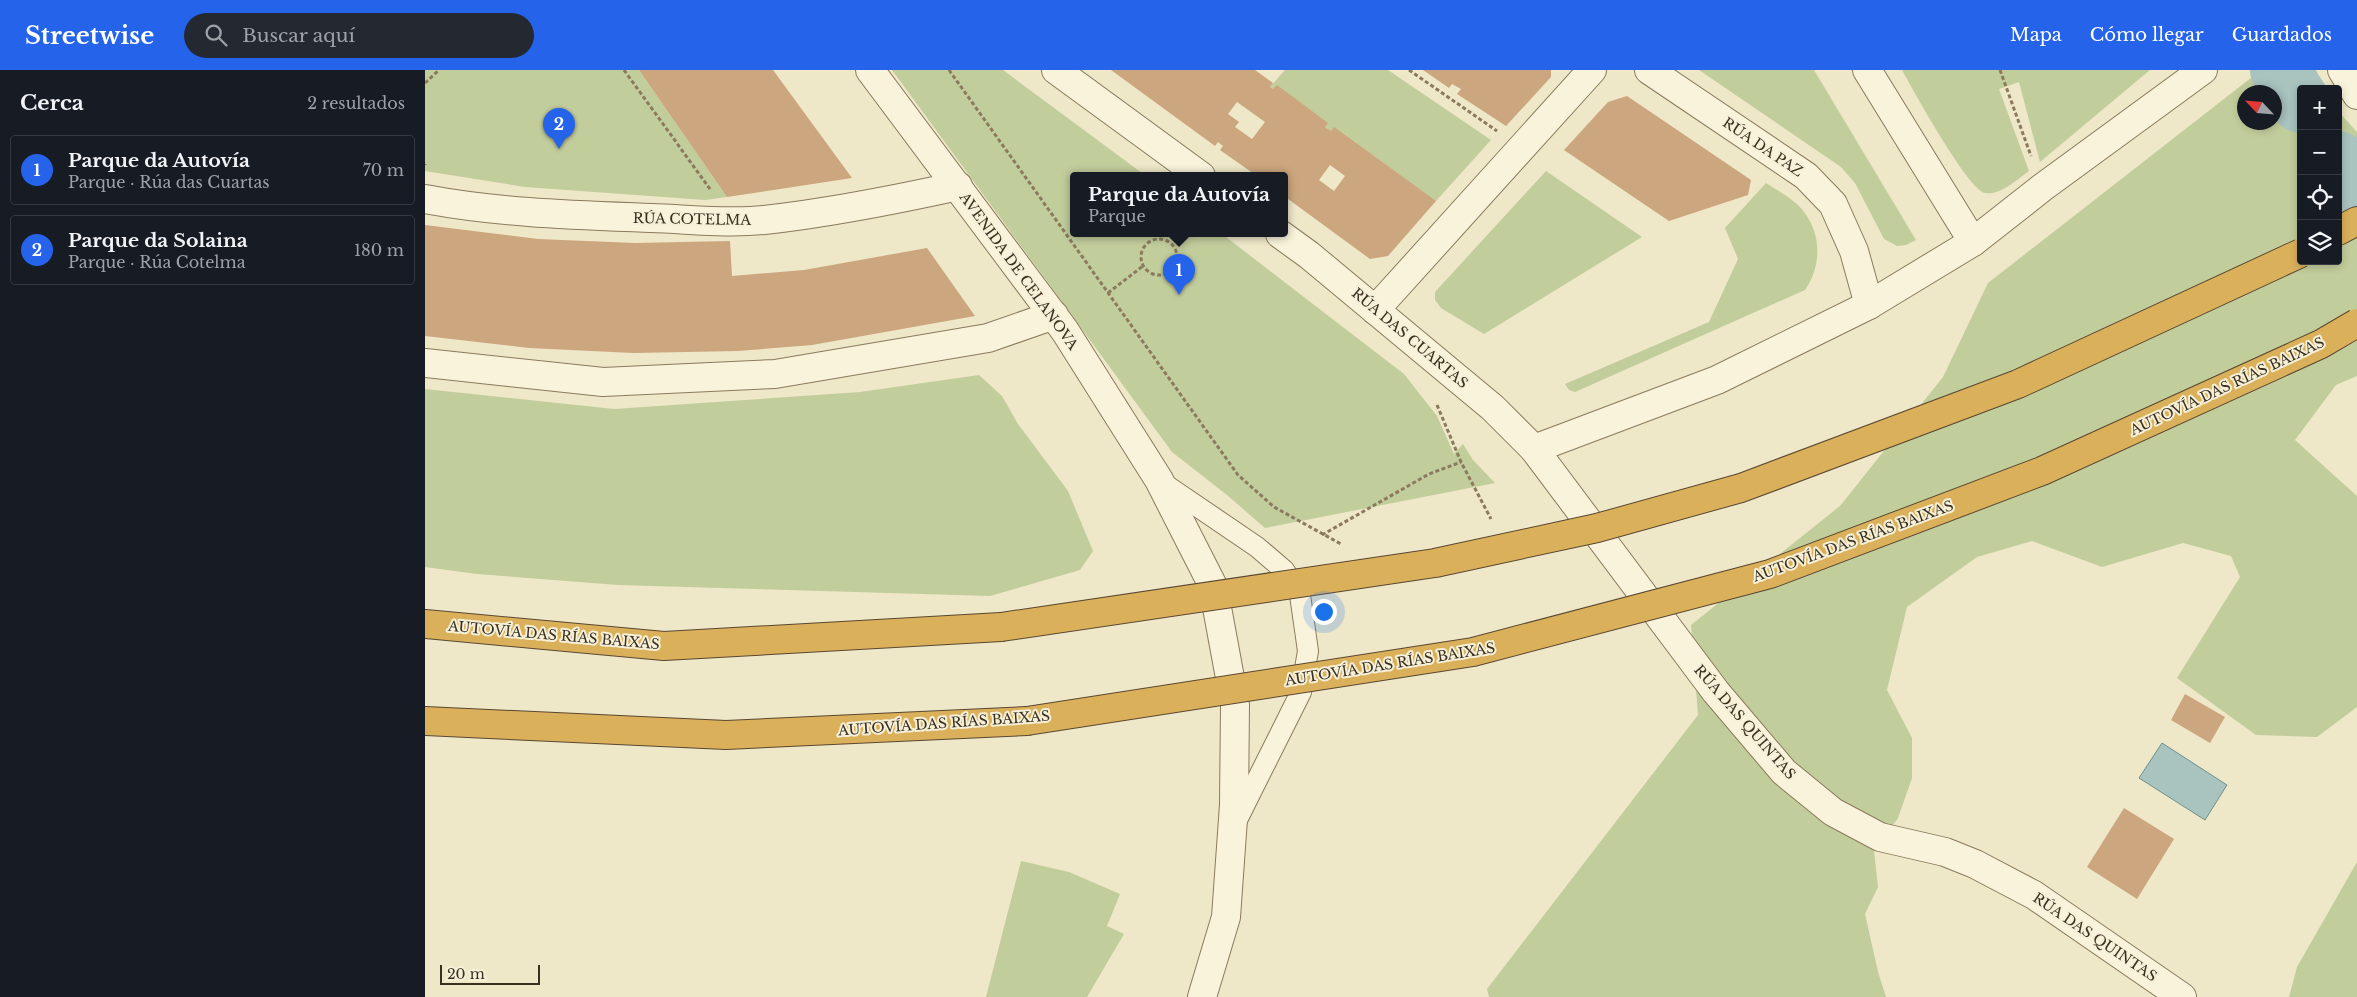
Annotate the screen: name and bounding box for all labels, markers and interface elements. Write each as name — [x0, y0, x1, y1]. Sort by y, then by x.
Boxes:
search box — [184, 13, 534, 58]
text: Streetwise — [25, 21, 154, 50]
icon: search — [202, 21, 230, 49]
text: Buscar aquí — [242, 24, 355, 47]
text: Mapa — [2010, 24, 2062, 46]
text: Cómo llegar — [2090, 24, 2204, 46]
text: Guardados — [2232, 24, 2332, 46]
north arrow — [2237, 85, 2282, 130]
map controls — [2297, 85, 2342, 265]
button: + — [2297, 85, 2342, 130]
text: Cerca — [20, 90, 84, 116]
text: 2 resultados — [307, 93, 405, 113]
pin: 2 — [543, 108, 575, 149]
street label: RÚA DA PAZ — [1719, 113, 1807, 181]
button: − — [2297, 130, 2342, 175]
text: Parque da Autovía — [68, 149, 250, 172]
text: 1 — [34, 160, 40, 180]
text: 70 m — [363, 160, 404, 180]
text: Parque · Rúa das Cuartas — [68, 172, 270, 192]
popup — [1070, 172, 1288, 237]
button: locate — [2297, 175, 2342, 220]
text: Parque da Autovía — [1088, 183, 1270, 206]
street label: AVENIDA DE CELANOVA — [955, 188, 1082, 353]
text: Parque — [1088, 206, 1146, 226]
street label: RÚA COTELMA — [633, 208, 752, 229]
button: layers — [2297, 220, 2342, 265]
text: Parque da Solaina — [68, 229, 248, 252]
text: 2 — [32, 240, 42, 260]
text: 180 m — [354, 240, 404, 260]
text: Parque · Rúa Cotelma — [68, 252, 246, 272]
pin: 1 — [1163, 254, 1195, 295]
street label: RÚA DAS CUARTAS — [1348, 283, 1473, 392]
street label: AUTOVÍA DAS RÍAS BAIXAS — [2126, 333, 2327, 439]
street label: AUTOVÍA DAS RÍAS BAIXAS — [1749, 496, 1956, 586]
your location — [1311, 599, 1337, 625]
street label: AUTOVÍA DAS RÍAS BAIXAS — [446, 617, 661, 653]
street label: AUTOVÍA DAS RÍAS BAIXAS — [1283, 639, 1496, 690]
street label: RÚA DAS QUINTAS — [1690, 660, 1800, 783]
street label: AUTOVÍA DAS RÍAS BAIXAS — [836, 707, 1051, 739]
street label: RÚA DAS QUINTAS — [2029, 888, 2161, 985]
scale bar — [440, 962, 540, 985]
text: 20 m — [447, 965, 485, 983]

